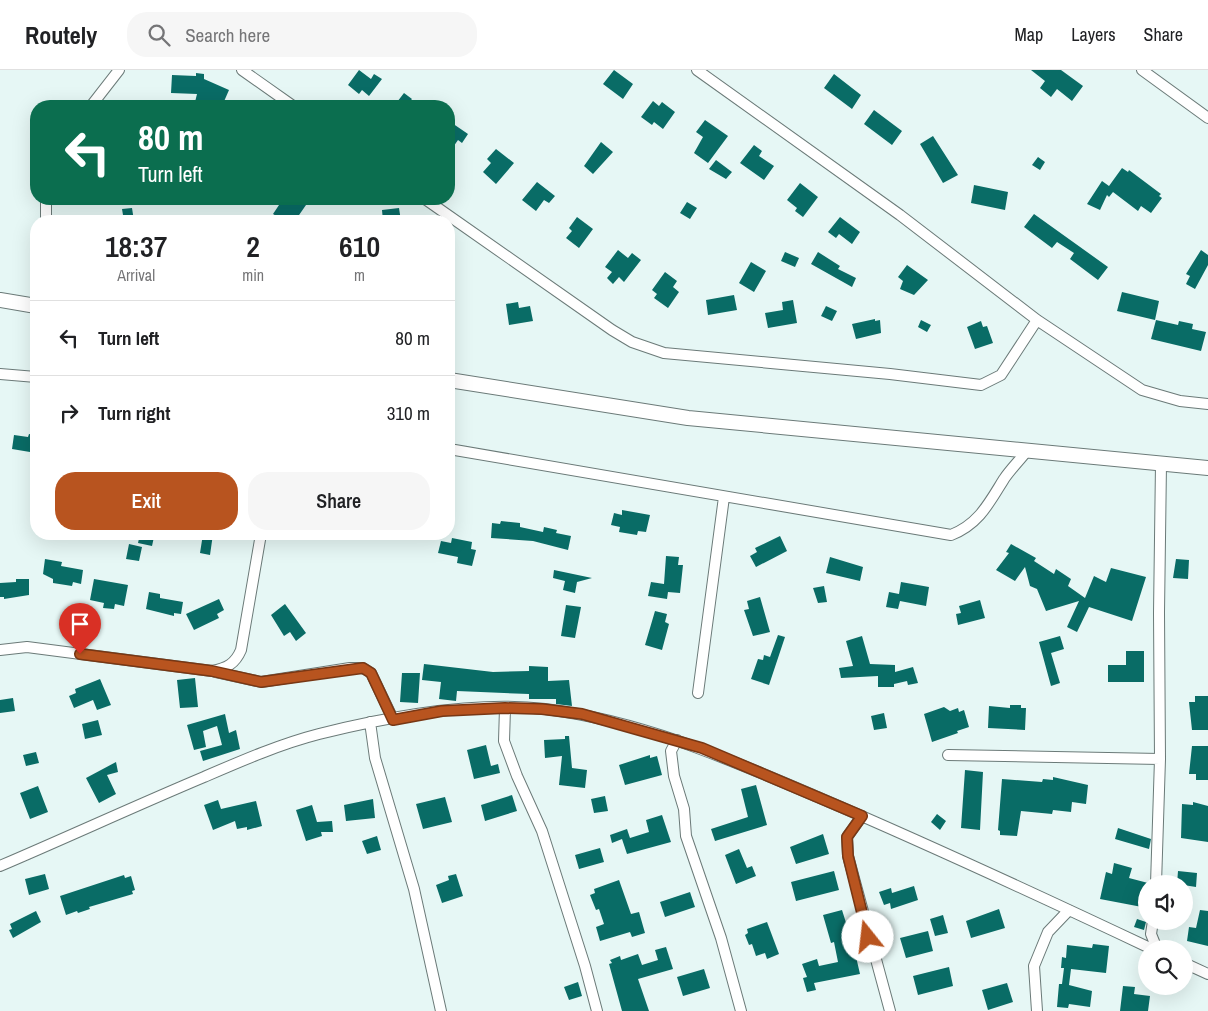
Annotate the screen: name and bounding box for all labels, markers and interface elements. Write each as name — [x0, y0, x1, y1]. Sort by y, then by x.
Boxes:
search box — [127, 12, 477, 57]
text: Routely — [25, 19, 97, 51]
icon: search — [145, 21, 173, 49]
text: Search here — [185, 22, 270, 48]
text: Map — [1015, 22, 1043, 47]
text: Layers — [1071, 22, 1116, 47]
text: Share — [1144, 22, 1183, 47]
text: 80 m — [138, 114, 203, 161]
icon: left — [55, 120, 120, 185]
text: Turn left — [138, 159, 203, 189]
text: 18:37 — [105, 226, 167, 266]
text: 2 — [246, 226, 260, 266]
text: 610 — [339, 226, 380, 266]
text: Arrival — [117, 264, 155, 286]
text: min — [242, 264, 264, 286]
text: m — [354, 264, 365, 286]
icon: left — [55, 324, 83, 352]
text: Turn left — [98, 325, 159, 351]
text: 80 m — [395, 325, 430, 351]
icon: right — [55, 399, 83, 427]
text: Turn right — [98, 400, 170, 426]
text: 310 m — [387, 400, 430, 426]
button: Exit — [55, 472, 238, 530]
button: Share — [248, 472, 430, 530]
pin — [59, 603, 101, 654]
icon: arrive — [66, 610, 94, 638]
map controls — [1138, 875, 1193, 995]
button: sound — [1138, 875, 1193, 930]
position arrow — [841, 910, 893, 962]
button: search — [1138, 940, 1193, 995]

